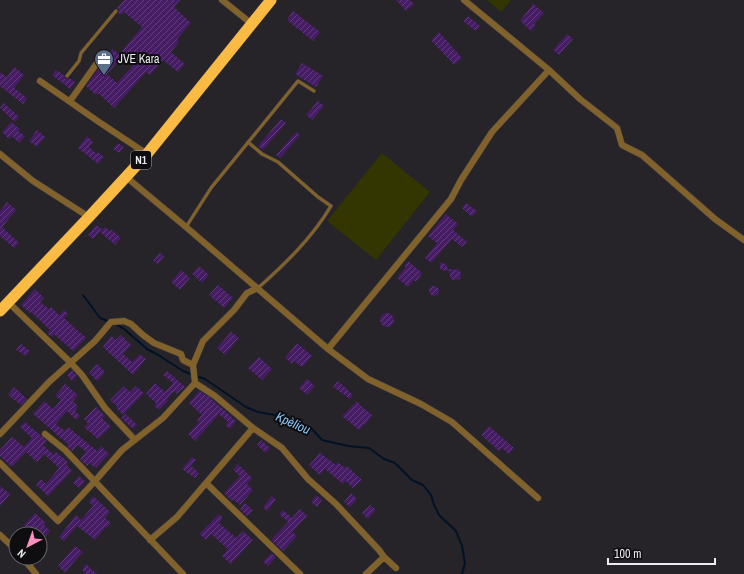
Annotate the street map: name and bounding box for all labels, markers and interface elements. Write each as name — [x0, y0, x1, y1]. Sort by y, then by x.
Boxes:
office icon: JVE Kara — [93, 48, 115, 76]
place label: JVE Kara — [118, 51, 160, 67]
road number: N1 — [131, 151, 151, 169]
water label: Kpèliou — [273, 408, 313, 438]
north arrow — [8, 526, 48, 566]
scale bar — [608, 540, 715, 566]
text: N — [14, 546, 28, 561]
text: 100 m — [614, 546, 641, 562]

